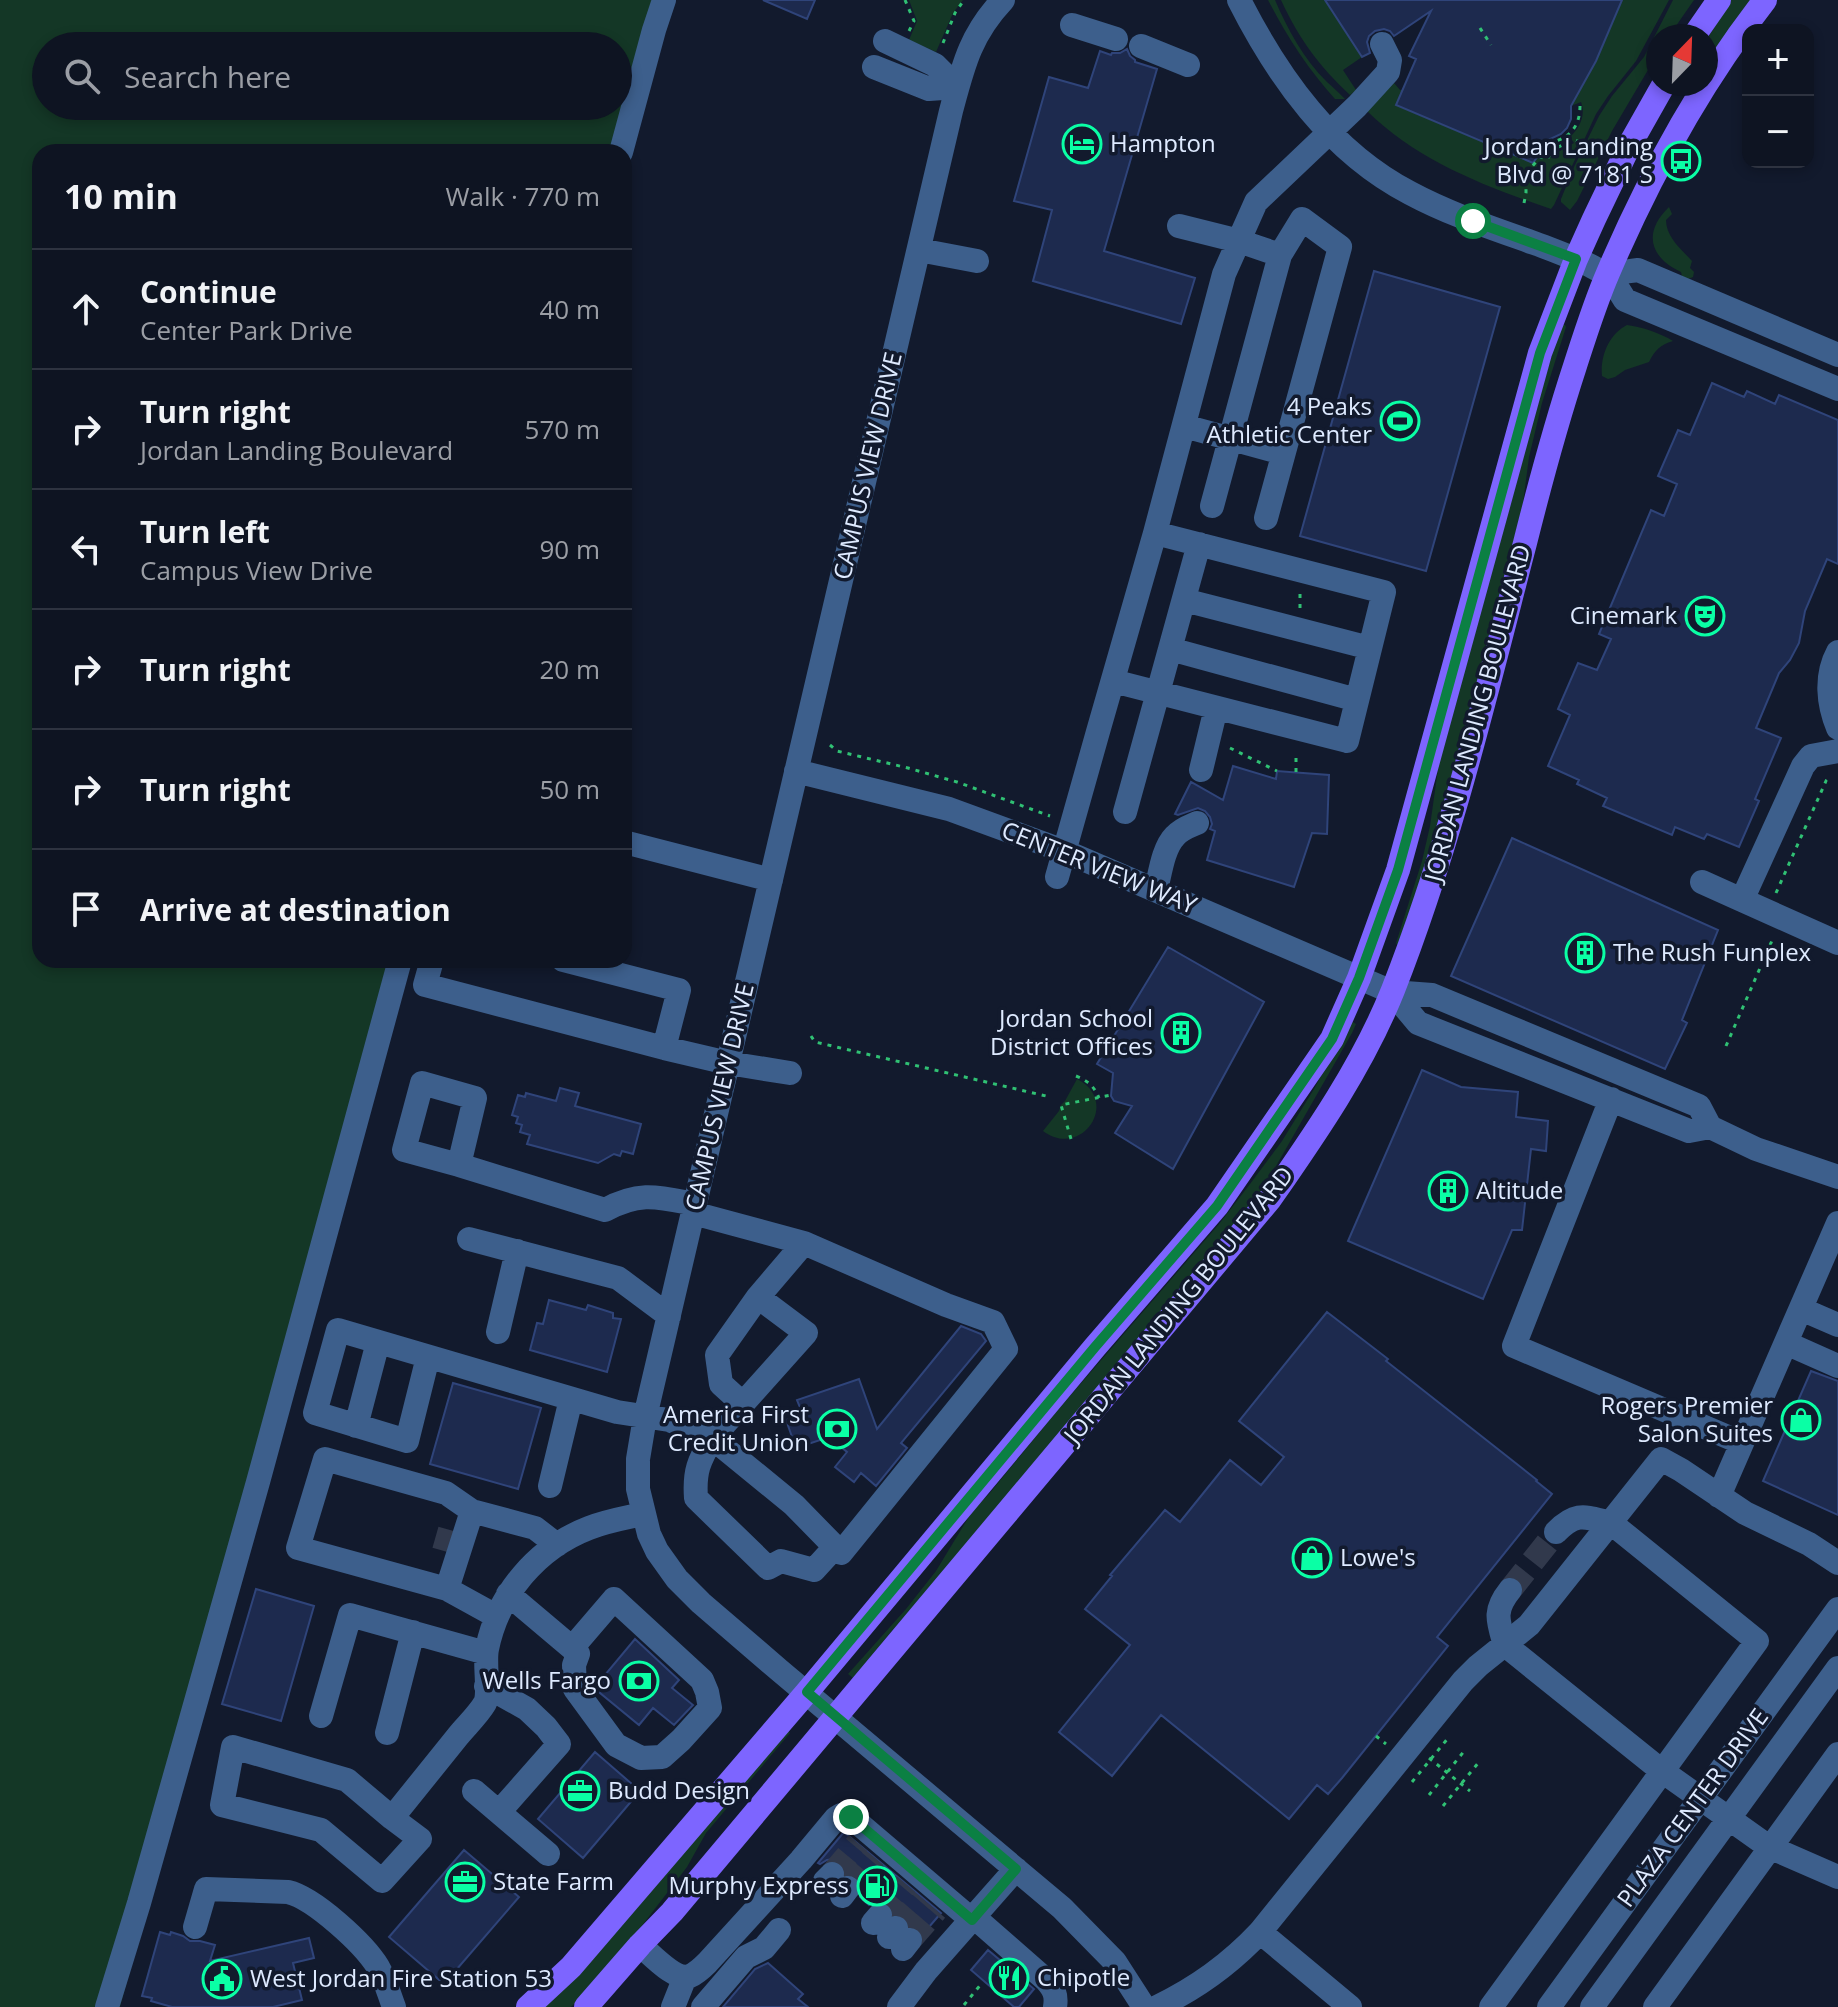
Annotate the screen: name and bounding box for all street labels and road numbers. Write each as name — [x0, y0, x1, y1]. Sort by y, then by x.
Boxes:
street label: CAMPUS VIEW DRIVE — [824, 349, 909, 583]
street label: JORDAN LANDING BOULEVARD — [1415, 540, 1537, 887]
street label: CENTER VIEW WAY — [997, 812, 1203, 921]
street label: CAMPUS VIEW DRIVE — [676, 980, 761, 1214]
street label: JORDAN LANDING BOULEVARD — [1054, 1159, 1300, 1451]
street label: PLAZA CENTER DRIVE — [1608, 1701, 1775, 1913]

